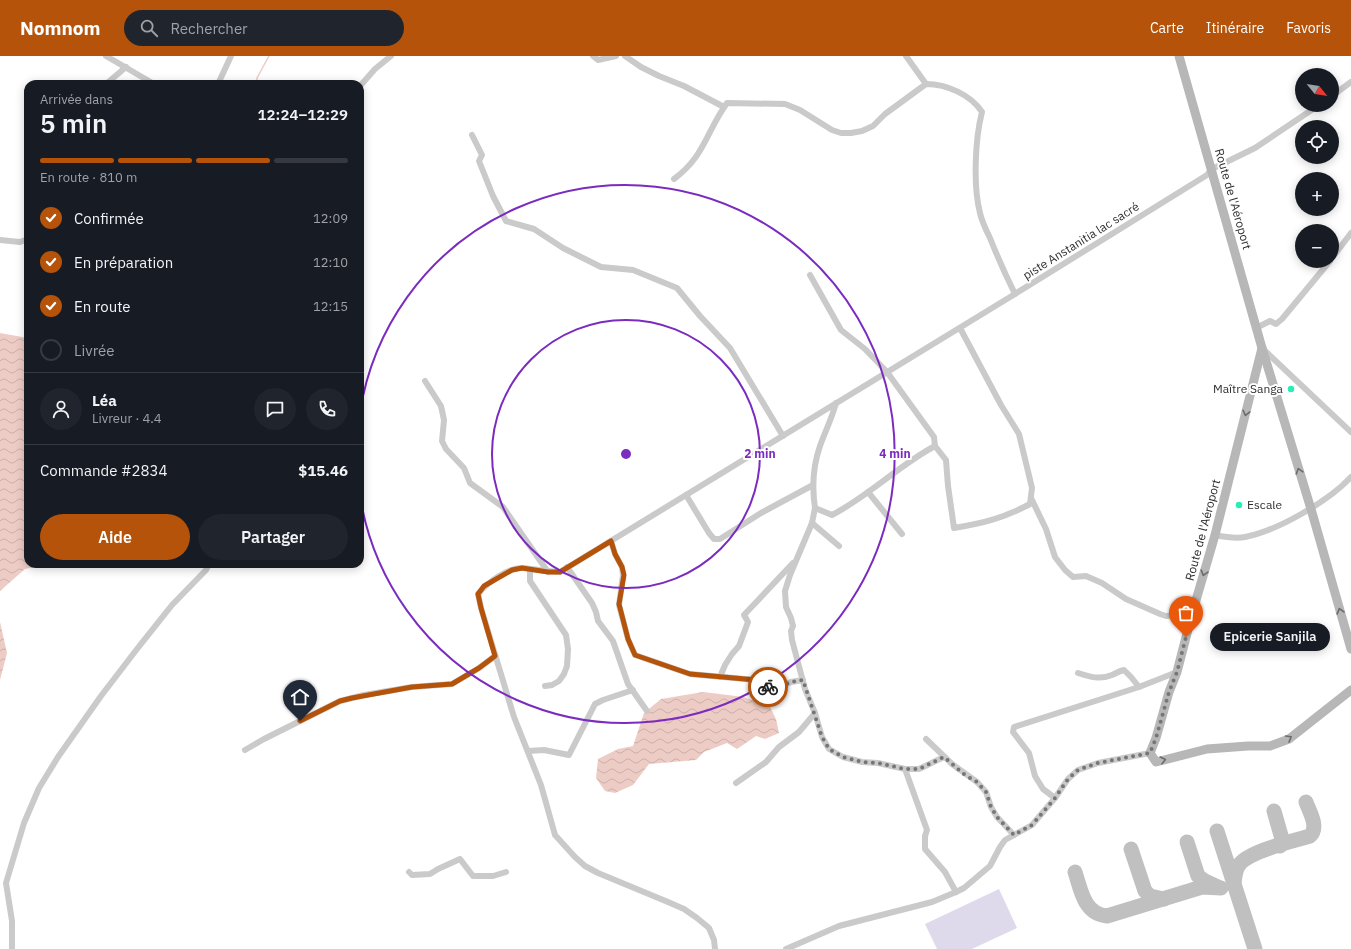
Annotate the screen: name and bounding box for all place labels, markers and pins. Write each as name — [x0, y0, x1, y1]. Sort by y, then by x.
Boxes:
place label: Maître Sanga — [1213, 381, 1284, 396]
marker: Maître Sanga — [1286, 384, 1296, 394]
centre of rings — [619, 447, 633, 461]
place label: Escale — [1247, 497, 1283, 512]
marker: Escale — [1234, 500, 1244, 510]
pin — [1169, 596, 1203, 637]
callout: Epicerie Sanjila — [1210, 623, 1330, 651]
pin — [283, 680, 317, 721]

